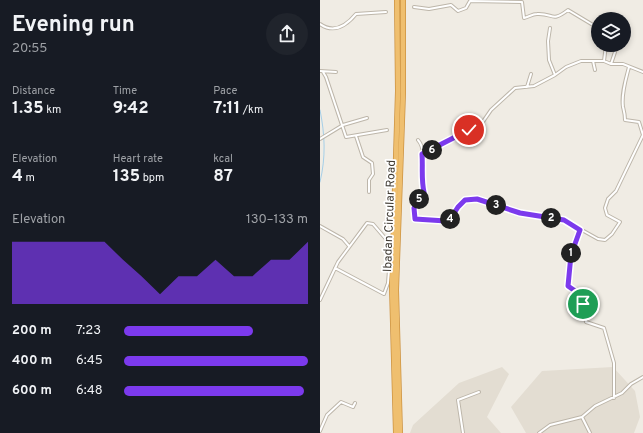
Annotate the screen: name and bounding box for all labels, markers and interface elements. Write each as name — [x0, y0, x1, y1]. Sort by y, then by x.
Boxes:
text: Evening run — [12, 12, 135, 39]
map controls — [591, 12, 631, 52]
button: layers — [591, 12, 631, 52]
button: share — [266, 13, 308, 55]
text: 20:55 — [12, 41, 47, 57]
text: Distance — [12, 84, 55, 98]
text: Time — [113, 84, 137, 98]
text: Pace — [213, 84, 238, 98]
text: 1.35 — [12, 98, 44, 120]
text: 9:42 — [113, 98, 149, 120]
text: 7:11 — [213, 98, 240, 120]
text: km — [44, 103, 61, 117]
text: /km — [240, 103, 263, 117]
pin — [452, 113, 486, 147]
icon: check — [458, 119, 480, 141]
pin: 6 — [422, 140, 442, 160]
text: 6 — [429, 143, 435, 157]
text: Elevation — [12, 152, 57, 166]
text: Heart rate — [113, 152, 163, 166]
text: kcal — [213, 152, 233, 166]
street label: Ibadan Circular Road — [380, 160, 400, 272]
text: 4 — [12, 166, 23, 188]
text: 135 — [113, 166, 140, 188]
text: 87 — [213, 166, 233, 188]
text: m — [23, 171, 35, 185]
text: bpm — [140, 171, 164, 185]
pin: 5 — [409, 189, 429, 209]
text: 5 — [416, 192, 422, 206]
pin: 3 — [486, 195, 506, 215]
text: 3 — [493, 198, 499, 212]
pin: 2 — [541, 208, 561, 228]
pin: 4 — [440, 209, 460, 229]
text: 2 — [548, 211, 554, 225]
text: Elevation — [12, 212, 65, 228]
text: 130–133 m — [246, 212, 308, 228]
text: 4 — [446, 212, 454, 226]
pin: 1 — [561, 243, 581, 263]
text: 1 — [569, 246, 573, 260]
pin — [566, 287, 600, 321]
icon: arrive — [572, 293, 594, 315]
text: 200 m — [12, 323, 52, 339]
text: 7:23 — [76, 323, 101, 339]
text: 400 m — [12, 353, 52, 369]
text: 6:45 — [76, 353, 103, 369]
text: 600 m — [12, 383, 52, 399]
text: 6:48 — [76, 383, 103, 399]

